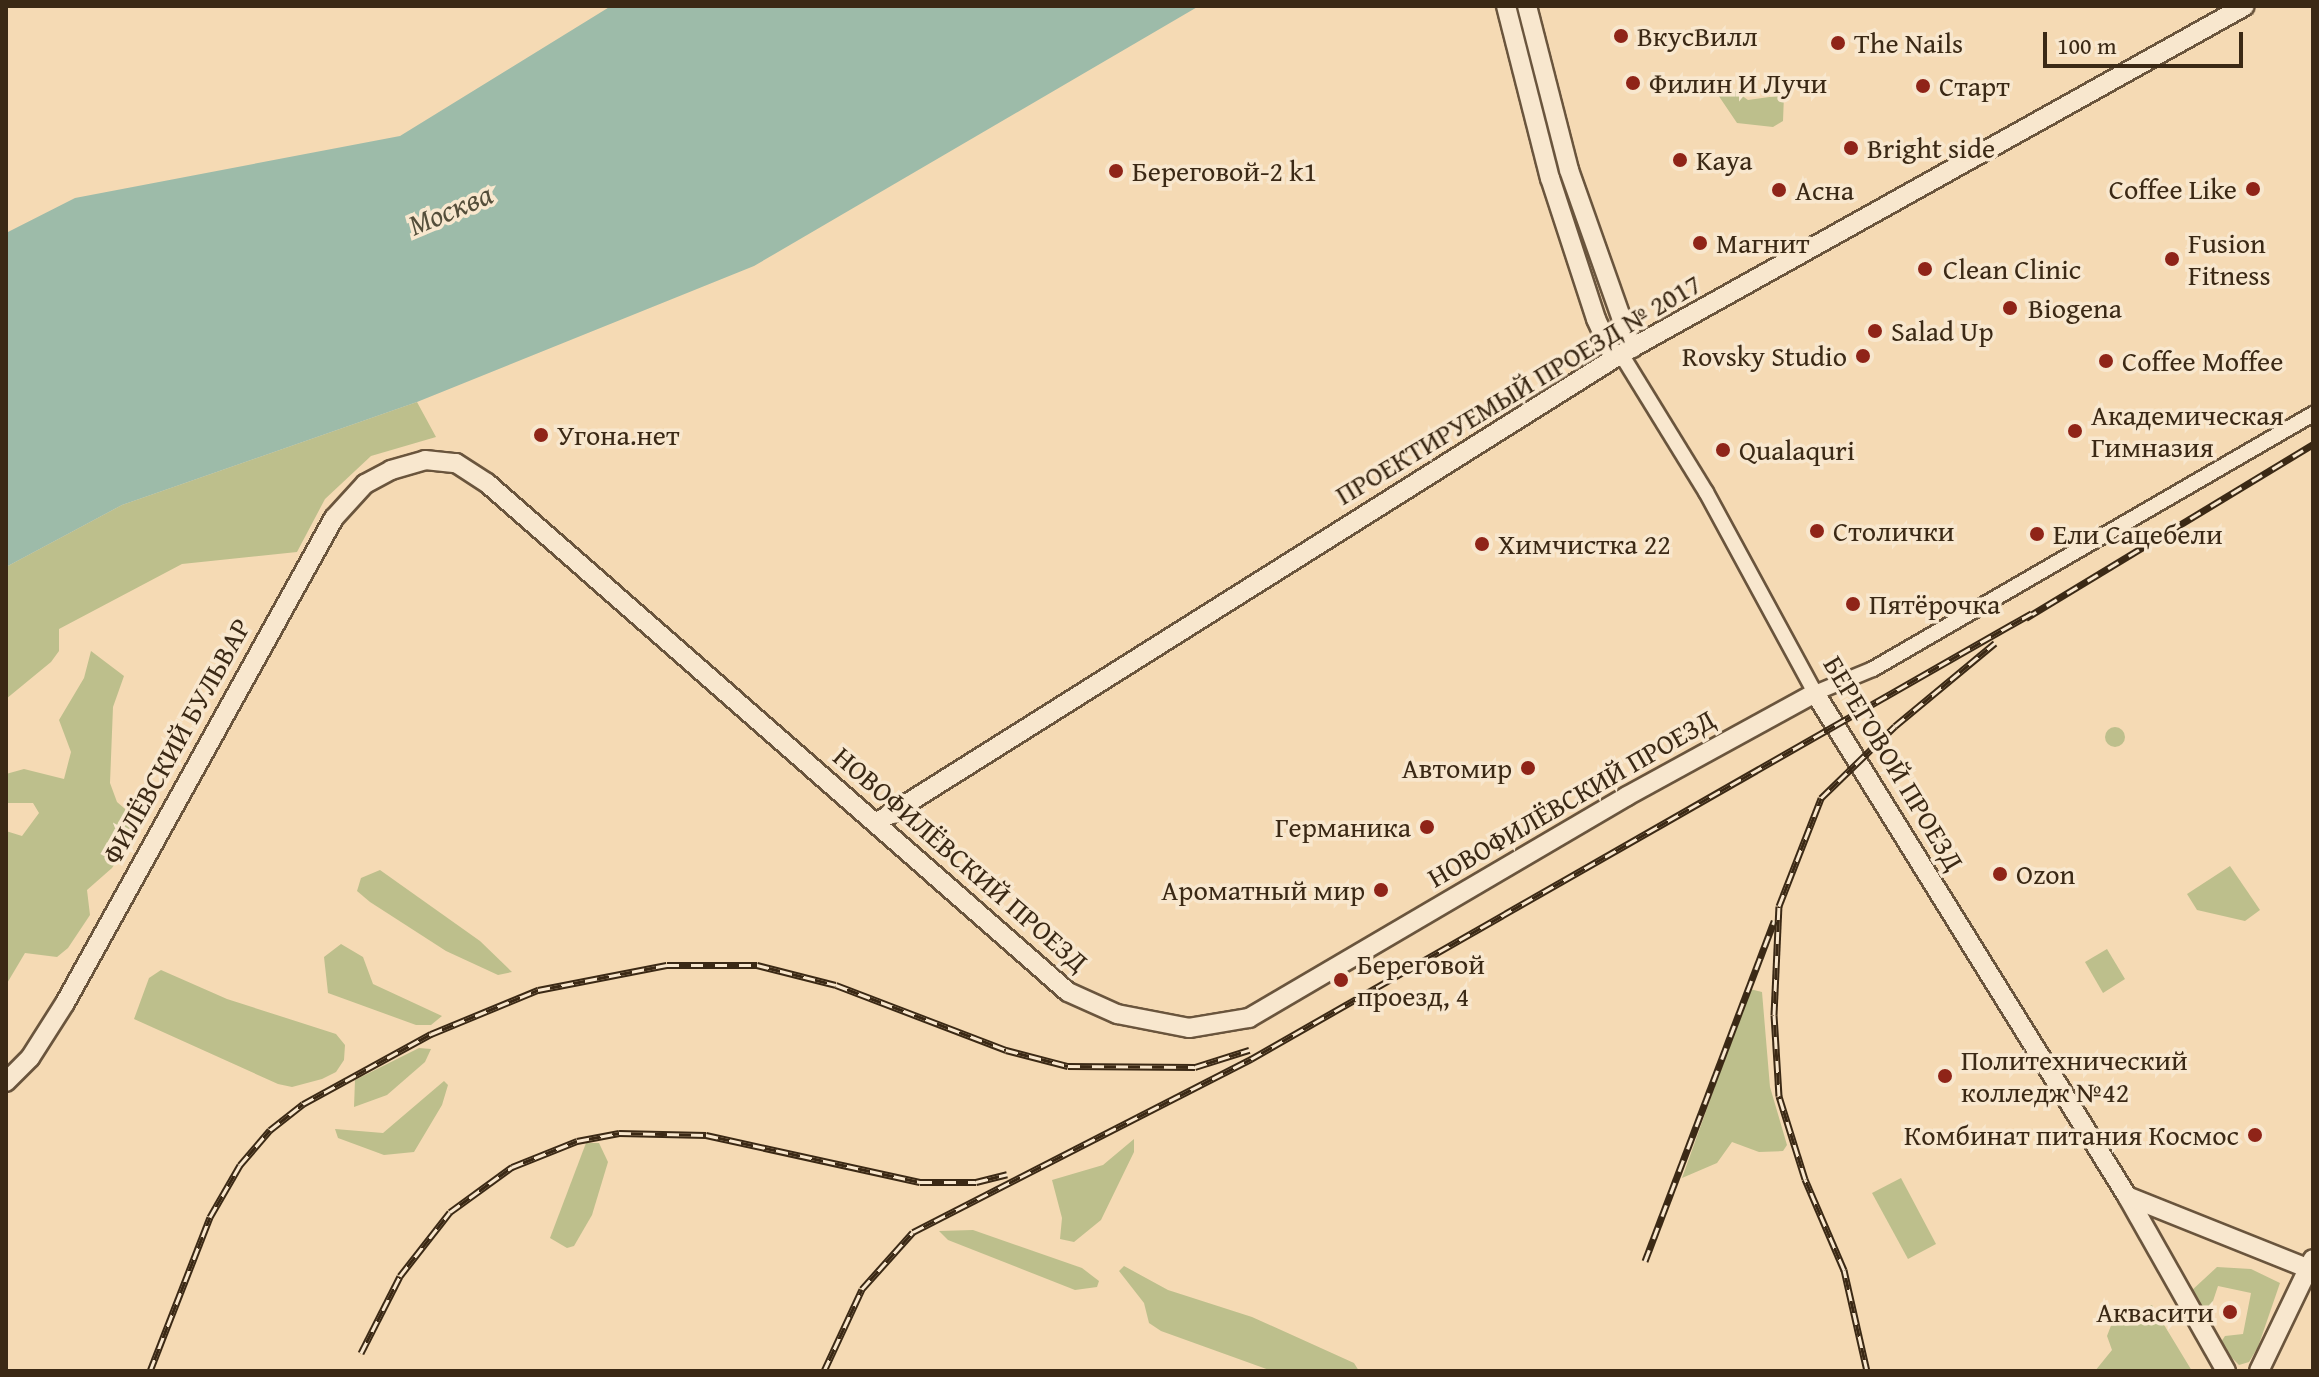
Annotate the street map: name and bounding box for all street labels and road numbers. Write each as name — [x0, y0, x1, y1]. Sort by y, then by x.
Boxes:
street label: ПРОЕКТИРУЕМЫЙ ПРОЕЗД № 2017 — [1329, 266, 1707, 512]
street label: ФИЛЁВСКИЙ БУЛЬВАР — [95, 612, 257, 870]
street label: БЕРЕГОВОЙ ПРОЕЗД — [1817, 650, 1971, 876]
street label: НОВОФИЛЁВСКИЙ ПРОЕЗД — [1421, 702, 1721, 894]
street label: НОВОФИЛЁВСКИЙ ПРОЕЗД — [827, 739, 1095, 979]

